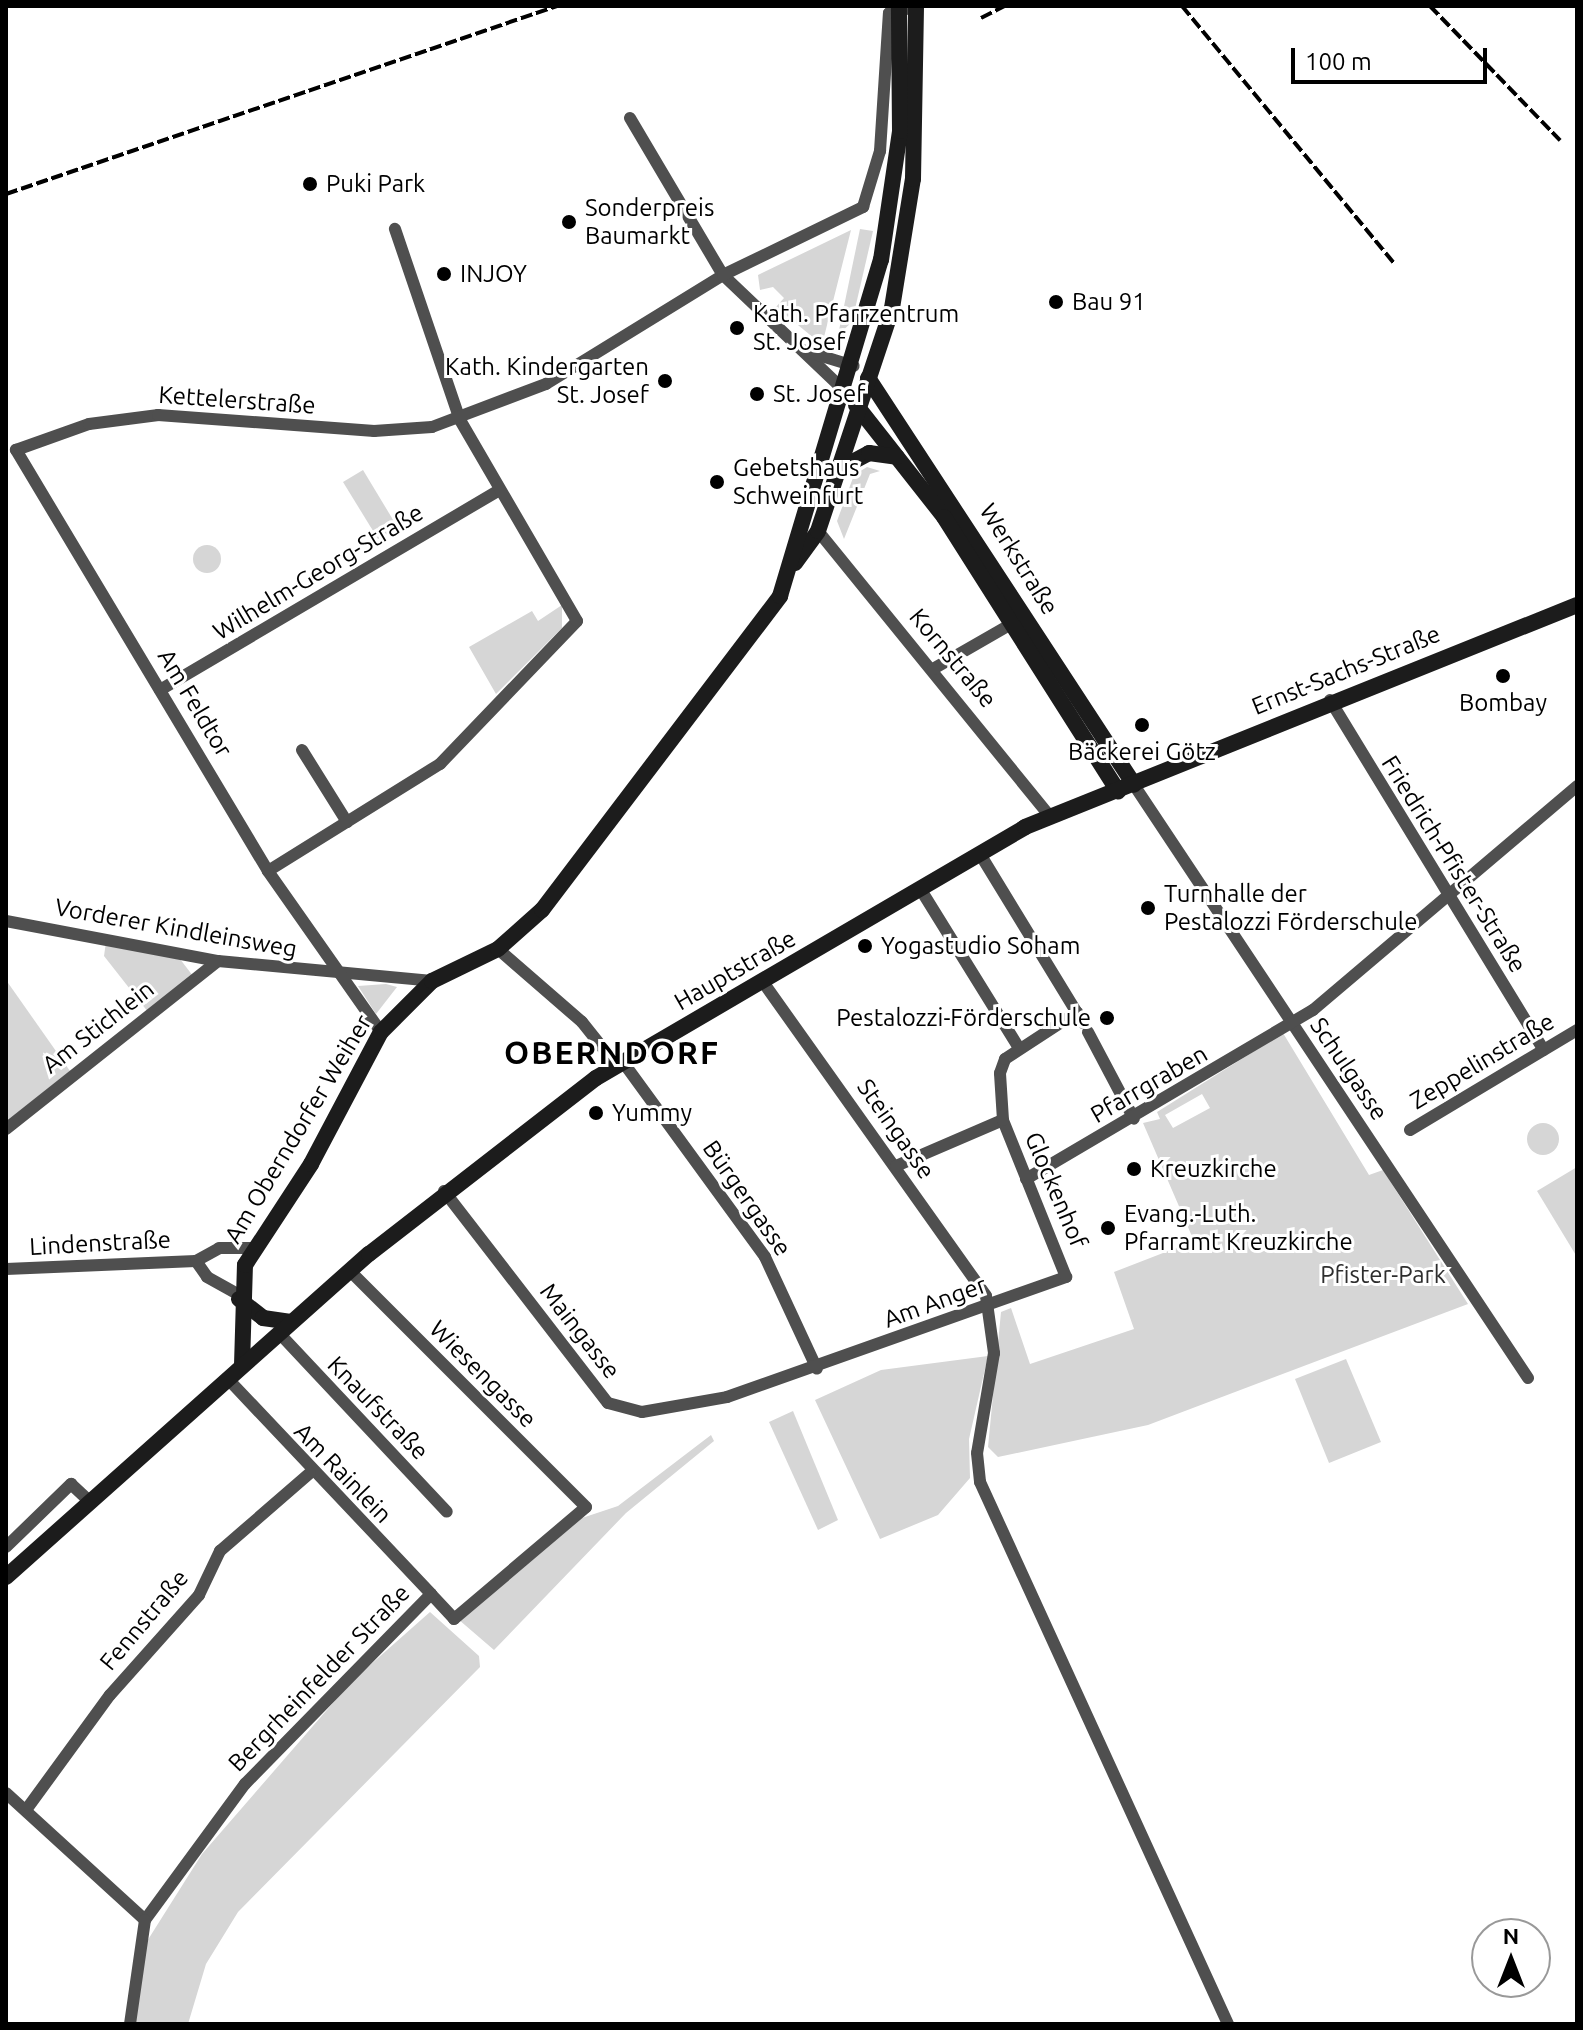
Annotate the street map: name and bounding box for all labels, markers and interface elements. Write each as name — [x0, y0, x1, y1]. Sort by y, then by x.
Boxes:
scale bar — [1295, 32, 1491, 82]
text: 100 m — [1305, 48, 1372, 75]
place label: Puki Park — [326, 170, 425, 198]
marker: Puki Park — [301, 175, 319, 193]
place label: Sonderpreis Baumarkt — [585, 194, 714, 250]
marker: Sonderpreis Baumarkt — [560, 213, 578, 231]
place label: INJOY — [460, 260, 527, 288]
marker: INJOY — [435, 265, 453, 283]
place label: Bau 91 — [1072, 288, 1146, 316]
marker: Bau 91 — [1047, 293, 1065, 311]
place label: Kath. Pfarrzentrum St. Josef — [753, 300, 959, 356]
marker: Kath. Pfarrzentrum St. Josef — [728, 319, 746, 337]
place label: Kath. Kindergarten St. Josef — [445, 353, 649, 409]
marker: Kath. Kindergarten St. Josef — [656, 372, 674, 390]
street label: Kettelerstraße — [158, 380, 316, 420]
place label: St. Josef — [773, 380, 865, 408]
marker: St. Josef — [748, 385, 766, 403]
place label: Gebetshaus Schweinfurt — [733, 454, 863, 510]
marker: Gebetshaus Schweinfurt — [708, 473, 726, 491]
street label: Wilhelm-Georg-Straße — [208, 498, 428, 646]
street label: Werkstraße — [974, 498, 1064, 620]
street label: Kornstraße — [903, 603, 1003, 713]
street label: Ernst-Sachs-Straße — [1248, 619, 1444, 721]
street label: Am Feldtor — [152, 644, 238, 762]
marker: Bombay — [1494, 667, 1512, 685]
place label: Bombay — [1459, 689, 1547, 717]
marker: Bäckerei Götz — [1133, 716, 1151, 734]
place label: Bäckerei Götz — [1068, 738, 1216, 766]
street label: Friedrich-Pfister-Straße — [1375, 750, 1533, 978]
place label: Turnhalle der Pestalozzi Förderschule — [1164, 880, 1417, 936]
street label: Vorderer Kindleinsweg — [53, 893, 299, 963]
marker: Turnhalle der Pestalozzi Förderschule — [1139, 899, 1157, 917]
street label: Hauptstraße — [669, 924, 801, 1016]
place label: Yogastudio Soham — [881, 932, 1080, 960]
marker: Yogastudio Soham — [856, 937, 874, 955]
street label: Am Stichlein — [37, 975, 159, 1079]
place label: Pestalozzi-Förderschule — [836, 1004, 1091, 1032]
street label: Zeppelinstraße — [1405, 1007, 1559, 1115]
street label: Am Oberndorfer Weiher — [218, 1009, 378, 1249]
marker: Pestalozzi-Förderschule — [1098, 1009, 1116, 1027]
street label: Schulgasse — [1304, 1012, 1394, 1126]
district label: OBERNDORF — [504, 1033, 720, 1071]
street label: Pfarrgraben — [1085, 1039, 1213, 1129]
street label: Steingasse — [851, 1074, 941, 1184]
place label: Yummy — [612, 1099, 692, 1127]
marker: Yummy — [587, 1104, 605, 1122]
street label: Glockenhof — [1019, 1128, 1093, 1252]
street label: Bürgergasse — [697, 1135, 797, 1261]
place label: Kreuzkirche — [1150, 1155, 1277, 1183]
marker: Kreuzkirche — [1125, 1160, 1143, 1178]
place label: Evang.-Luth. Pfarramt Kreuzkirche — [1124, 1200, 1353, 1256]
marker: Evang.-Luth. Pfarramt Kreuzkirche — [1099, 1219, 1117, 1237]
street label: Lindenstraße — [28, 1225, 172, 1261]
park label: Pfister-Park — [1320, 1261, 1446, 1289]
street label: Am Anger — [880, 1270, 990, 1334]
street label: Maingasse — [534, 1278, 626, 1384]
street label: Wiesengasse — [424, 1315, 542, 1433]
street label: Knaufstraße — [322, 1350, 434, 1466]
street label: Am Rainlein — [288, 1417, 398, 1529]
street label: Fennstraße — [94, 1564, 194, 1676]
street label: Bergrheinfelder Straße — [222, 1579, 416, 1777]
north arrow — [1471, 1918, 1551, 1998]
text: N — [1503, 1923, 1519, 1948]

